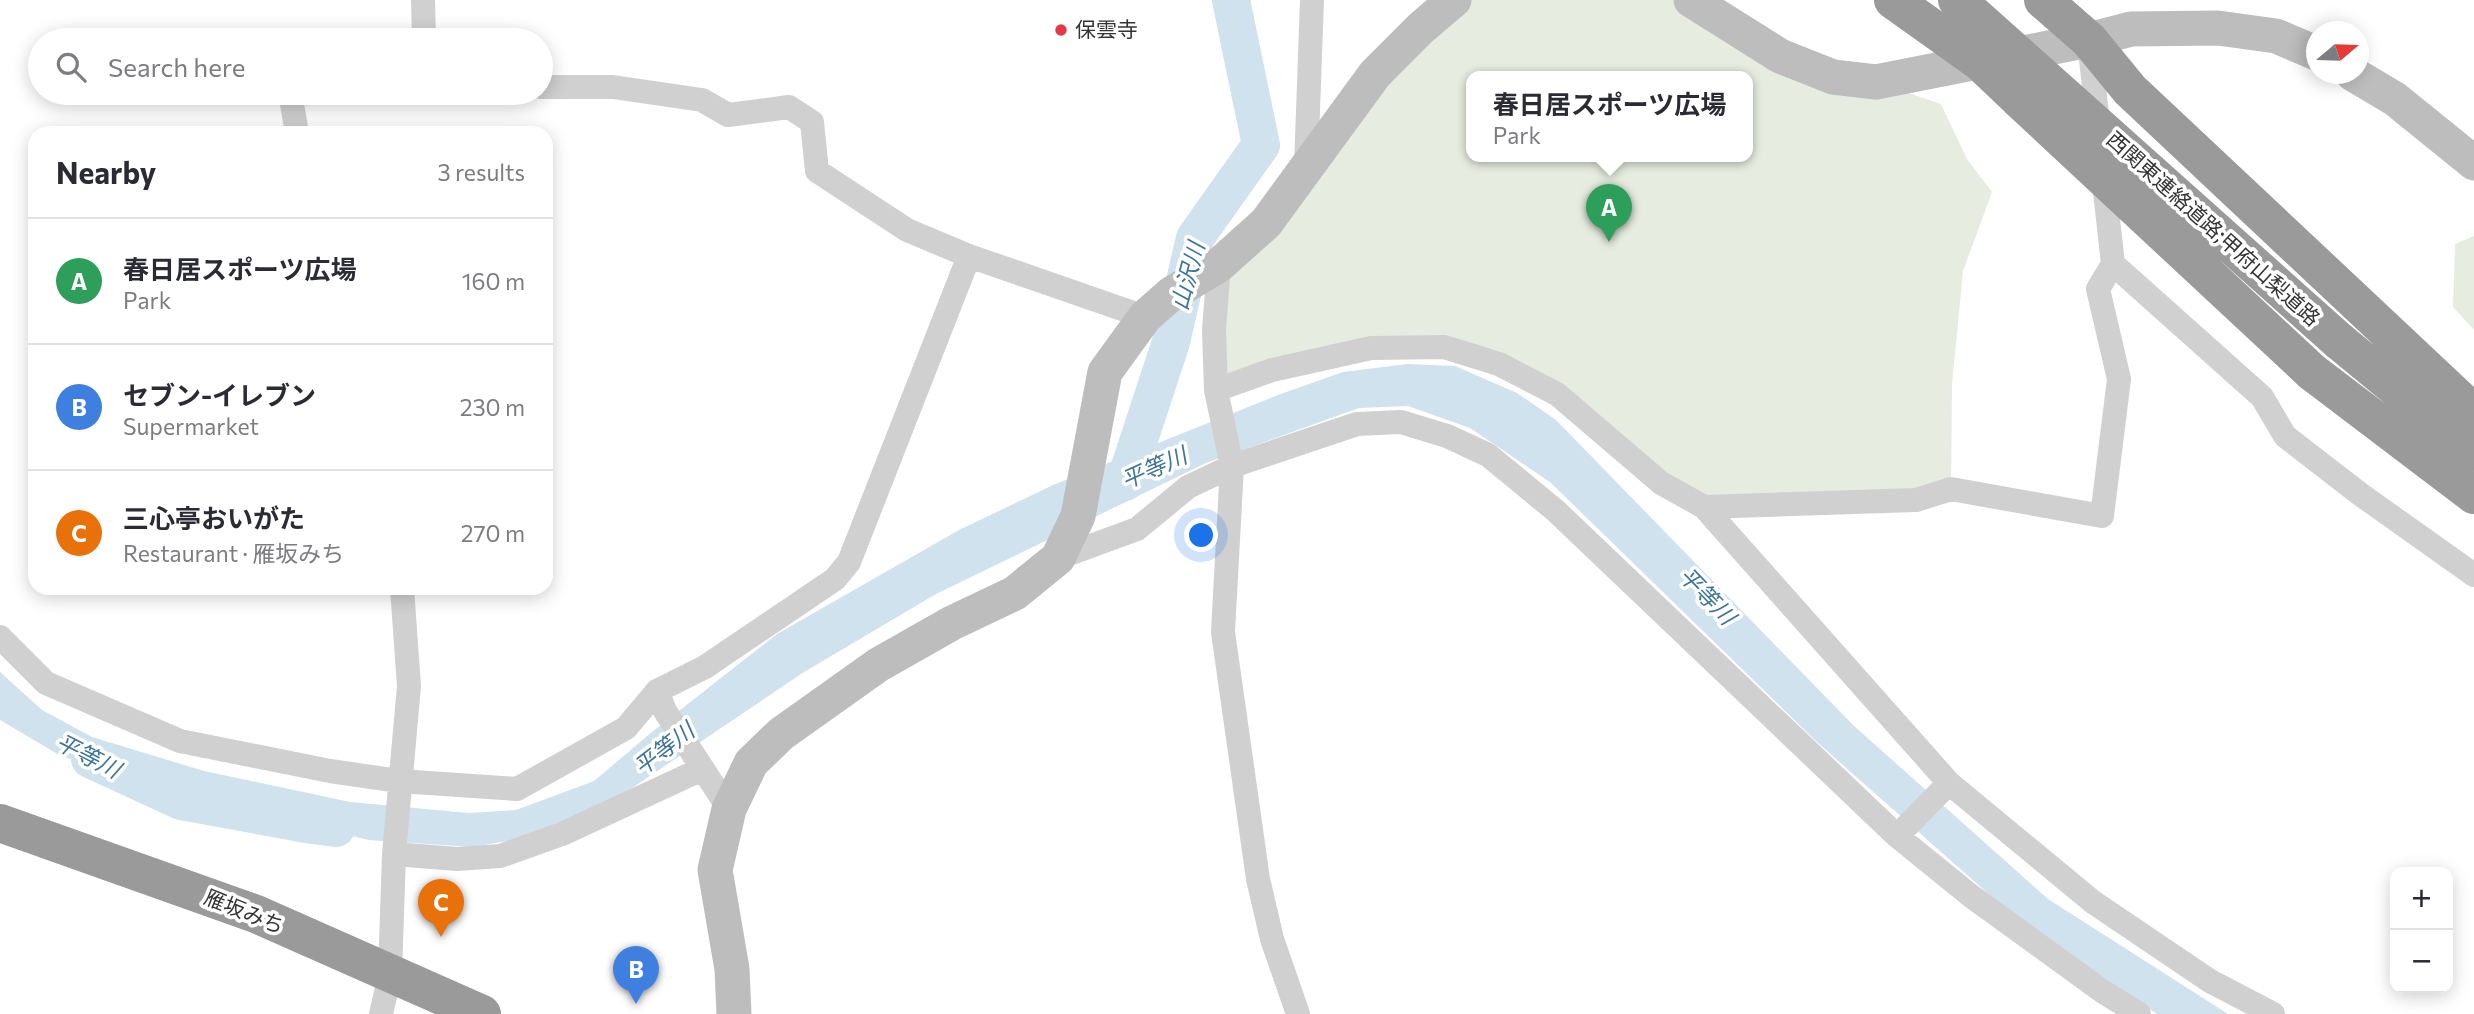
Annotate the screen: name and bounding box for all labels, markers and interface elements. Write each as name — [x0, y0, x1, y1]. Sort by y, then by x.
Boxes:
place label: 保雲寺 — [1075, 16, 1138, 41]
north arrow — [2306, 21, 2369, 84]
marker: 保雲寺 — [1053, 22, 1069, 38]
search box — [28, 28, 553, 105]
icon: search — [52, 48, 90, 86]
text: Search here — [108, 51, 246, 82]
popup — [1466, 71, 1753, 162]
text: 春日居スポーツ広場 — [1493, 88, 1726, 119]
text: Park — [1493, 121, 1541, 149]
street label: 西関東連絡道路;甲府山梨道路 — [2102, 126, 2326, 330]
text: Nearby — [56, 153, 156, 190]
text: 3 results — [438, 158, 525, 186]
pin: A — [1586, 184, 1632, 242]
water label: 山沢川 — [1165, 236, 1210, 313]
text: 春日居スポーツ広場 — [123, 253, 356, 284]
text: A — [71, 267, 87, 295]
text: 160 m — [462, 267, 525, 295]
text: Park — [123, 286, 171, 314]
text: セブン-イレブン — [123, 379, 316, 410]
text: B — [71, 393, 87, 421]
text: 230 m — [460, 393, 525, 421]
text: Supermarket — [123, 412, 259, 440]
water label: 平等川 — [1116, 439, 1194, 494]
text: 三心亭おいがた — [123, 502, 305, 533]
your location — [1184, 518, 1218, 552]
text: C — [71, 519, 87, 547]
text: 270 m — [461, 519, 525, 547]
text: Restaurant · 雁坂みち — [123, 539, 344, 567]
water label: 平等川 — [1674, 561, 1744, 632]
water label: 平等川 — [628, 714, 702, 780]
water label: 平等川 — [51, 727, 128, 785]
map controls — [2390, 867, 2453, 993]
button: + — [2390, 867, 2453, 930]
pin: C — [418, 879, 464, 937]
street label: 雁坂みち — [201, 883, 288, 938]
button: − — [2390, 930, 2453, 993]
pin: B — [613, 946, 659, 1004]

